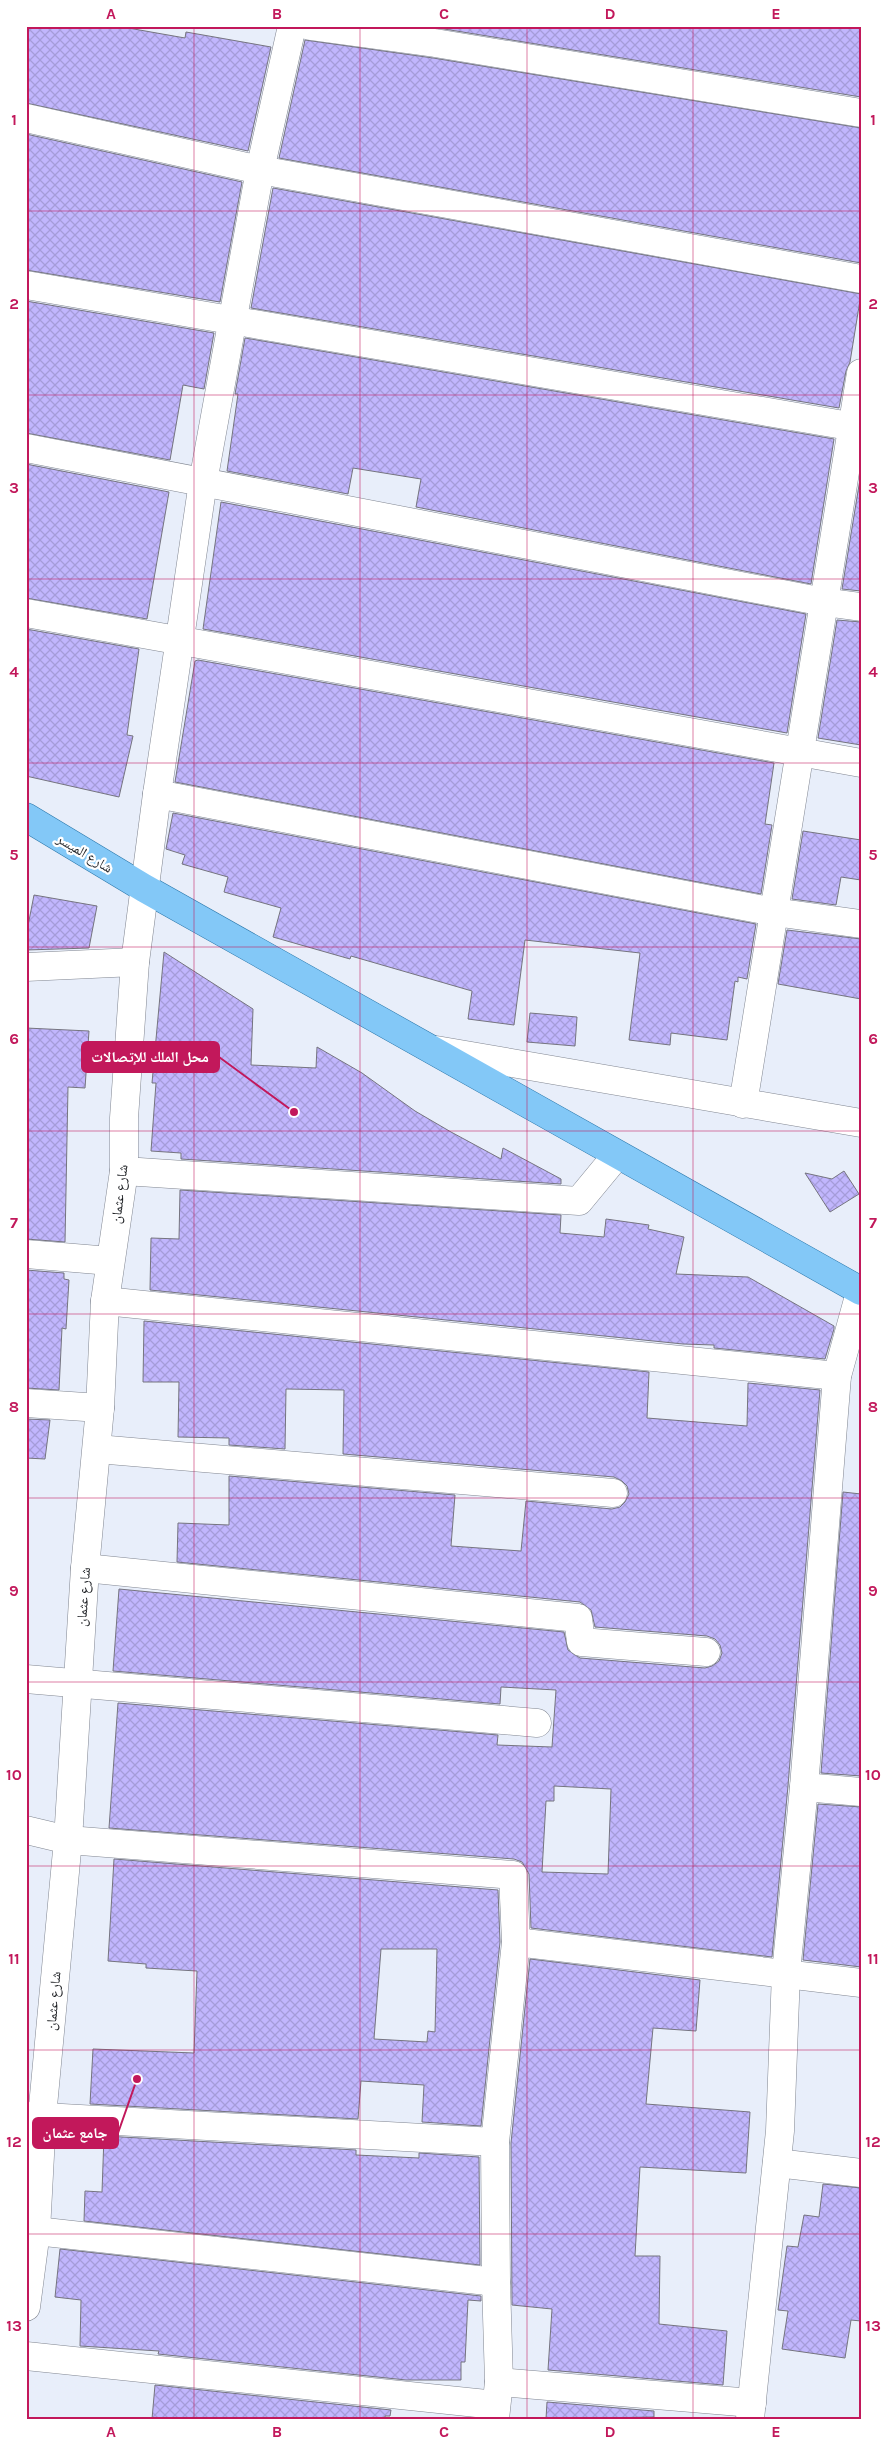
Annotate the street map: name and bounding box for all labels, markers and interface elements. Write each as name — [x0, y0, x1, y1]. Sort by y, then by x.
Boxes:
text: A — [106, 4, 116, 23]
text: B — [272, 4, 282, 23]
text: C — [439, 4, 449, 23]
text: D — [605, 4, 616, 23]
text: E — [771, 4, 781, 23]
text: 1 — [11, 110, 17, 129]
text: 1 — [870, 110, 876, 129]
text: 2 — [9, 294, 19, 313]
text: 2 — [868, 294, 878, 313]
text: 3 — [9, 478, 19, 497]
text: 3 — [868, 478, 878, 497]
text: 4 — [9, 662, 19, 681]
text: 4 — [868, 662, 878, 681]
street label: شارع الميسر — [52, 830, 116, 878]
text: 5 — [9, 845, 19, 864]
text: 5 — [868, 845, 878, 864]
text: 6 — [9, 1029, 19, 1048]
text: 6 — [868, 1029, 878, 1048]
callout: محل الملك للإتصالات — [82, 1042, 219, 1072]
text: محل الملك للإتصالات — [91, 1048, 209, 1066]
street label: شارع عثمان — [107, 1163, 133, 1225]
text: 7 — [10, 1213, 18, 1232]
text: 7 — [869, 1213, 877, 1232]
text: 8 — [9, 1397, 19, 1416]
text: 8 — [868, 1397, 878, 1416]
street label: شارع عثمان — [73, 1567, 95, 1627]
text: 9 — [9, 1581, 19, 1600]
text: 9 — [868, 1581, 878, 1600]
text: 10 — [6, 1765, 22, 1784]
text: 10 — [865, 1765, 881, 1784]
text: 11 — [8, 1949, 20, 1968]
text: 11 — [867, 1949, 879, 1968]
street label: شارع عثمان — [42, 1971, 66, 2032]
callout: جامع عثمان — [33, 2118, 118, 2148]
text: جامع عثمان — [43, 2124, 108, 2143]
text: 12 — [6, 2132, 22, 2151]
text: 12 — [865, 2132, 881, 2151]
text: 13 — [6, 2316, 22, 2335]
text: 13 — [865, 2316, 881, 2335]
text: A — [106, 2422, 116, 2441]
text: B — [272, 2422, 282, 2441]
text: C — [439, 2422, 449, 2441]
text: D — [605, 2422, 616, 2441]
text: E — [771, 2422, 781, 2441]

